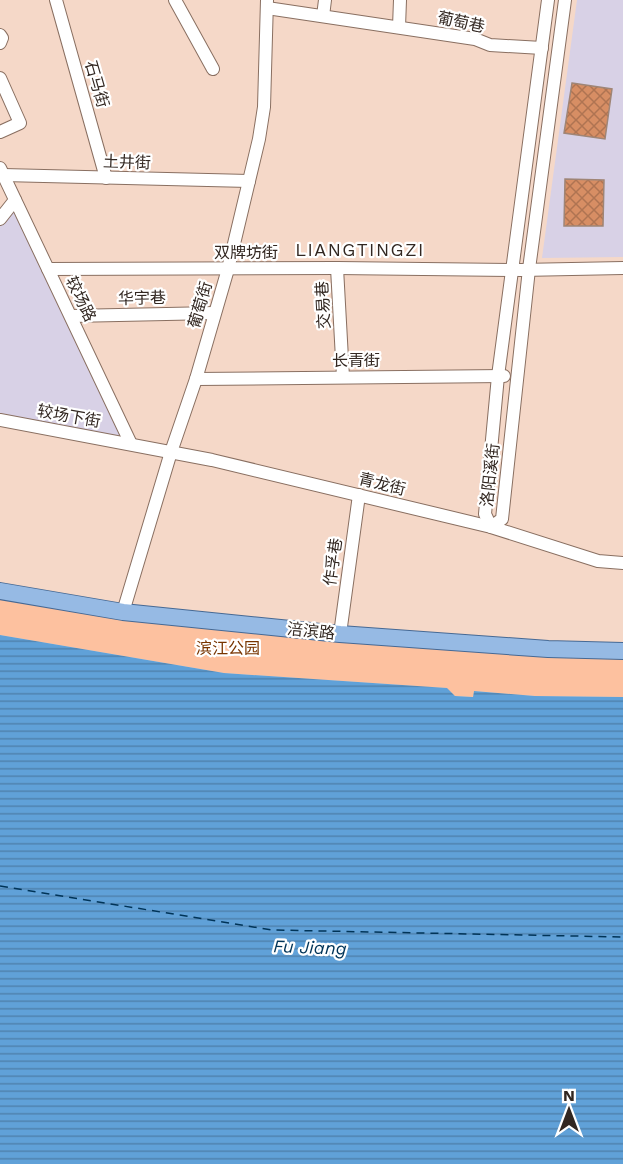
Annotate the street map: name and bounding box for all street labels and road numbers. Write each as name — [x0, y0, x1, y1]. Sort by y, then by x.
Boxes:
street label: 葡萄巷 — [436, 8, 486, 36]
street label: 石马街 — [81, 58, 113, 110]
street label: 土井街 — [103, 152, 151, 172]
street label: 双牌坊街 — [214, 243, 278, 262]
street label: 较场路 — [62, 273, 100, 325]
street label: 葡萄街 — [184, 279, 216, 331]
street label: 交易巷 — [312, 281, 334, 329]
street label: 华宇巷 — [118, 288, 166, 308]
street label: 长青街 — [332, 351, 380, 370]
street label: 较场下街 — [36, 401, 102, 431]
street label: 洛阳溪街 — [477, 442, 503, 508]
street label: 青龙街 — [356, 469, 408, 499]
street label: 作孚巷 — [320, 537, 346, 587]
street label: 涪滨路 — [286, 619, 336, 643]

